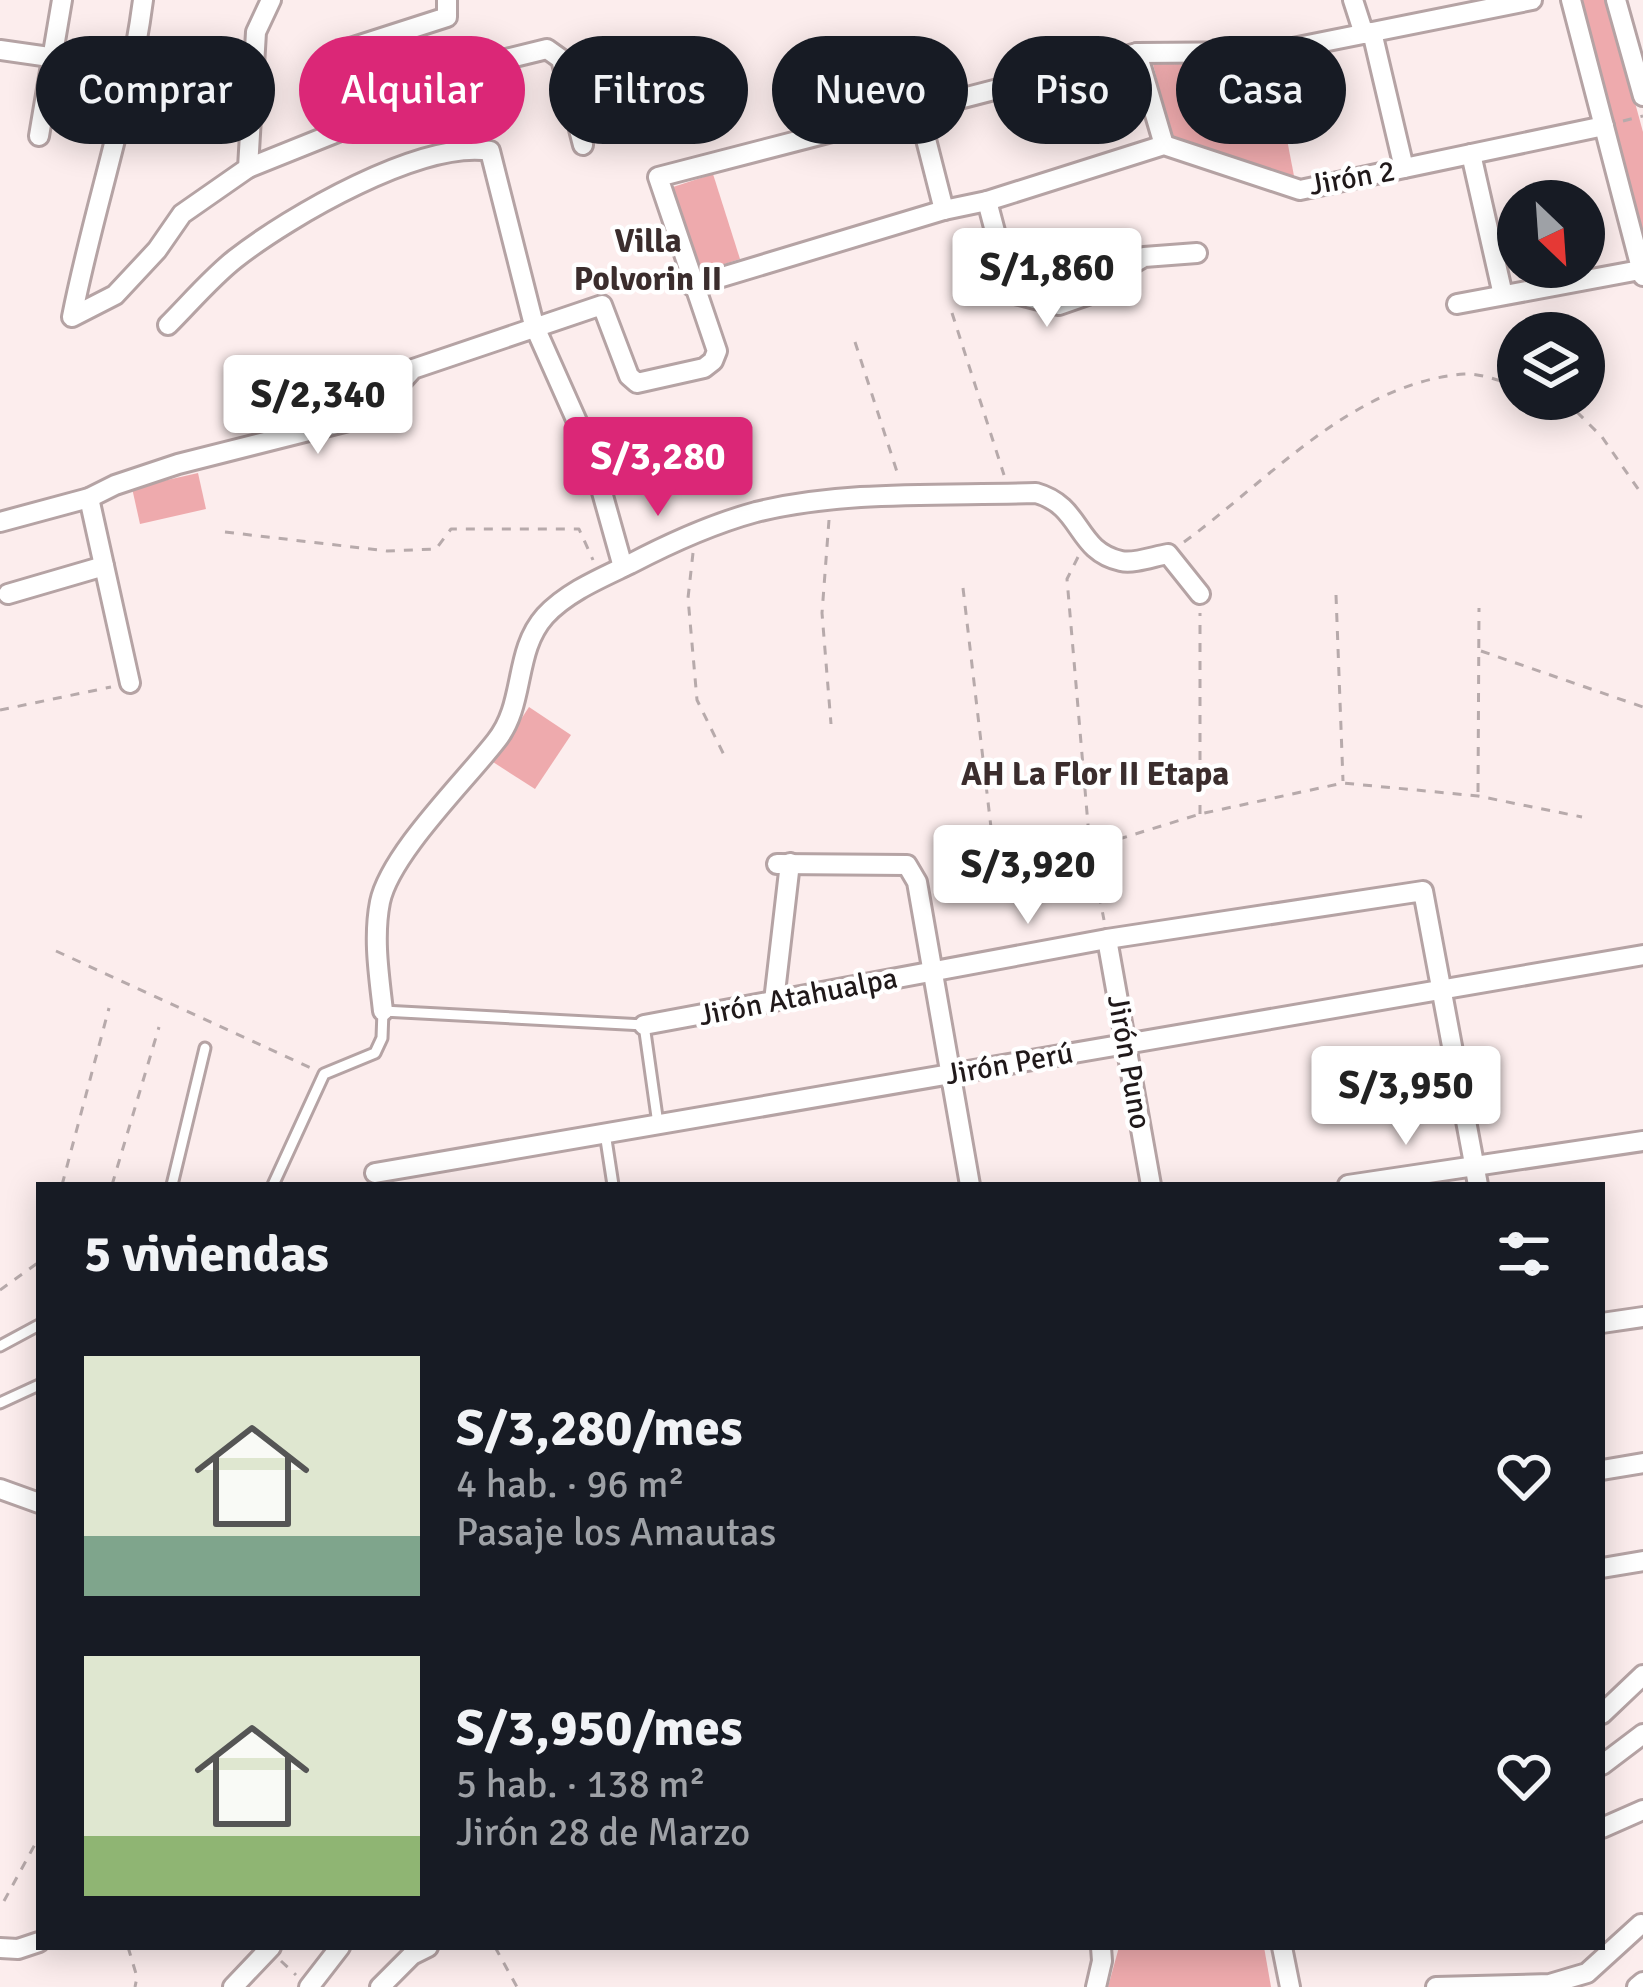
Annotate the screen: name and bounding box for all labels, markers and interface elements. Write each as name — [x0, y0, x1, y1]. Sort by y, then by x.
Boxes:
chip: Comprar — [36, 36, 275, 144]
chip: Alquilar — [299, 36, 525, 144]
chip: Filtros — [549, 36, 748, 144]
chip: Nuevo — [772, 36, 968, 144]
chip: Piso — [992, 36, 1152, 144]
chip: Casa — [1176, 36, 1346, 144]
street label: Jirón 2 — [1306, 152, 1398, 204]
north arrow — [1497, 180, 1605, 288]
map controls — [1497, 180, 1605, 420]
district label: Villa Polvorin II — [574, 221, 722, 300]
pin: S/1,860 — [936, 228, 1158, 330]
text: S/1,860 — [979, 243, 1115, 291]
button: layers — [1497, 312, 1605, 420]
pin: S/2,340 — [207, 355, 429, 457]
text: S/2,340 — [250, 370, 386, 418]
pin: S/3,280 — [547, 417, 769, 519]
text: S/3,280 — [590, 432, 726, 480]
district label: AH La Flor II Etapa — [961, 754, 1229, 795]
pin: S/3,920 — [917, 825, 1139, 927]
text: S/3,920 — [960, 840, 1096, 888]
street label: Jirón Atahualpa — [695, 960, 901, 1034]
street label: Jirón Puno — [1099, 992, 1159, 1132]
street label: Jirón Perú — [942, 1035, 1076, 1093]
pin: S/3,950 — [1295, 1046, 1517, 1148]
text: S/3,950 — [1338, 1061, 1474, 1109]
icon: filters — [1491, 1221, 1557, 1287]
text: 5 viviendas — [84, 1223, 329, 1286]
text: S/3,280/mes — [456, 1397, 743, 1460]
icon: home — [180, 1404, 324, 1548]
icon: heart — [1491, 1443, 1557, 1509]
text: 4 hab. · 96 m² — [456, 1460, 685, 1508]
text: Pasaje los Amautas — [456, 1508, 776, 1556]
text: S/3,950/mes — [456, 1697, 743, 1760]
icon: home — [180, 1704, 324, 1848]
icon: heart — [1491, 1743, 1557, 1809]
text: 5 hab. · 138 m² — [456, 1760, 706, 1808]
text: Jirón 28 de Marzo — [456, 1808, 750, 1856]

